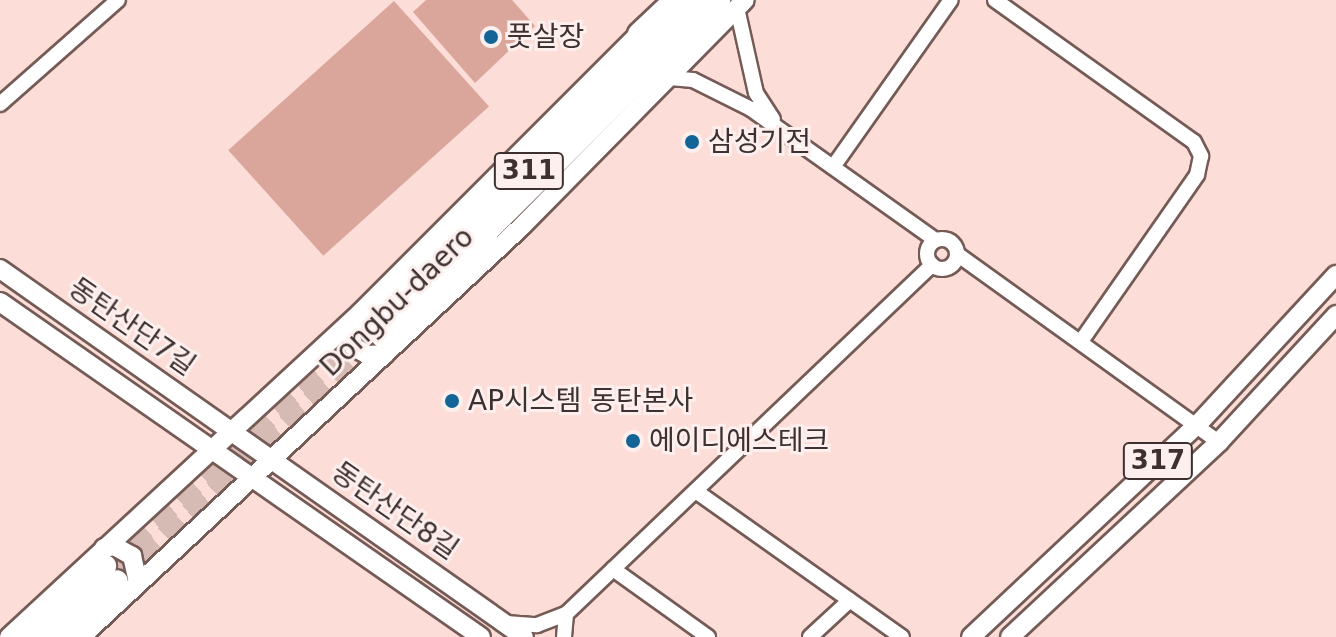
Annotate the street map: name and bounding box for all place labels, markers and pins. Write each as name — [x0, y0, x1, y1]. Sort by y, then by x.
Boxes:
place label: 풋살장 — [507, 20, 584, 54]
marker: 풋살장 — [482, 28, 500, 46]
place label: 삼성기전 — [708, 125, 811, 159]
marker: 삼성기전 — [683, 133, 701, 151]
place label: AP시스템 동탄본사 — [468, 384, 693, 418]
marker: AP시스템 동탄본사 — [443, 392, 461, 410]
place label: 에이디에스테크 — [649, 424, 829, 458]
marker: 에이디에스테크 — [624, 432, 642, 450]

